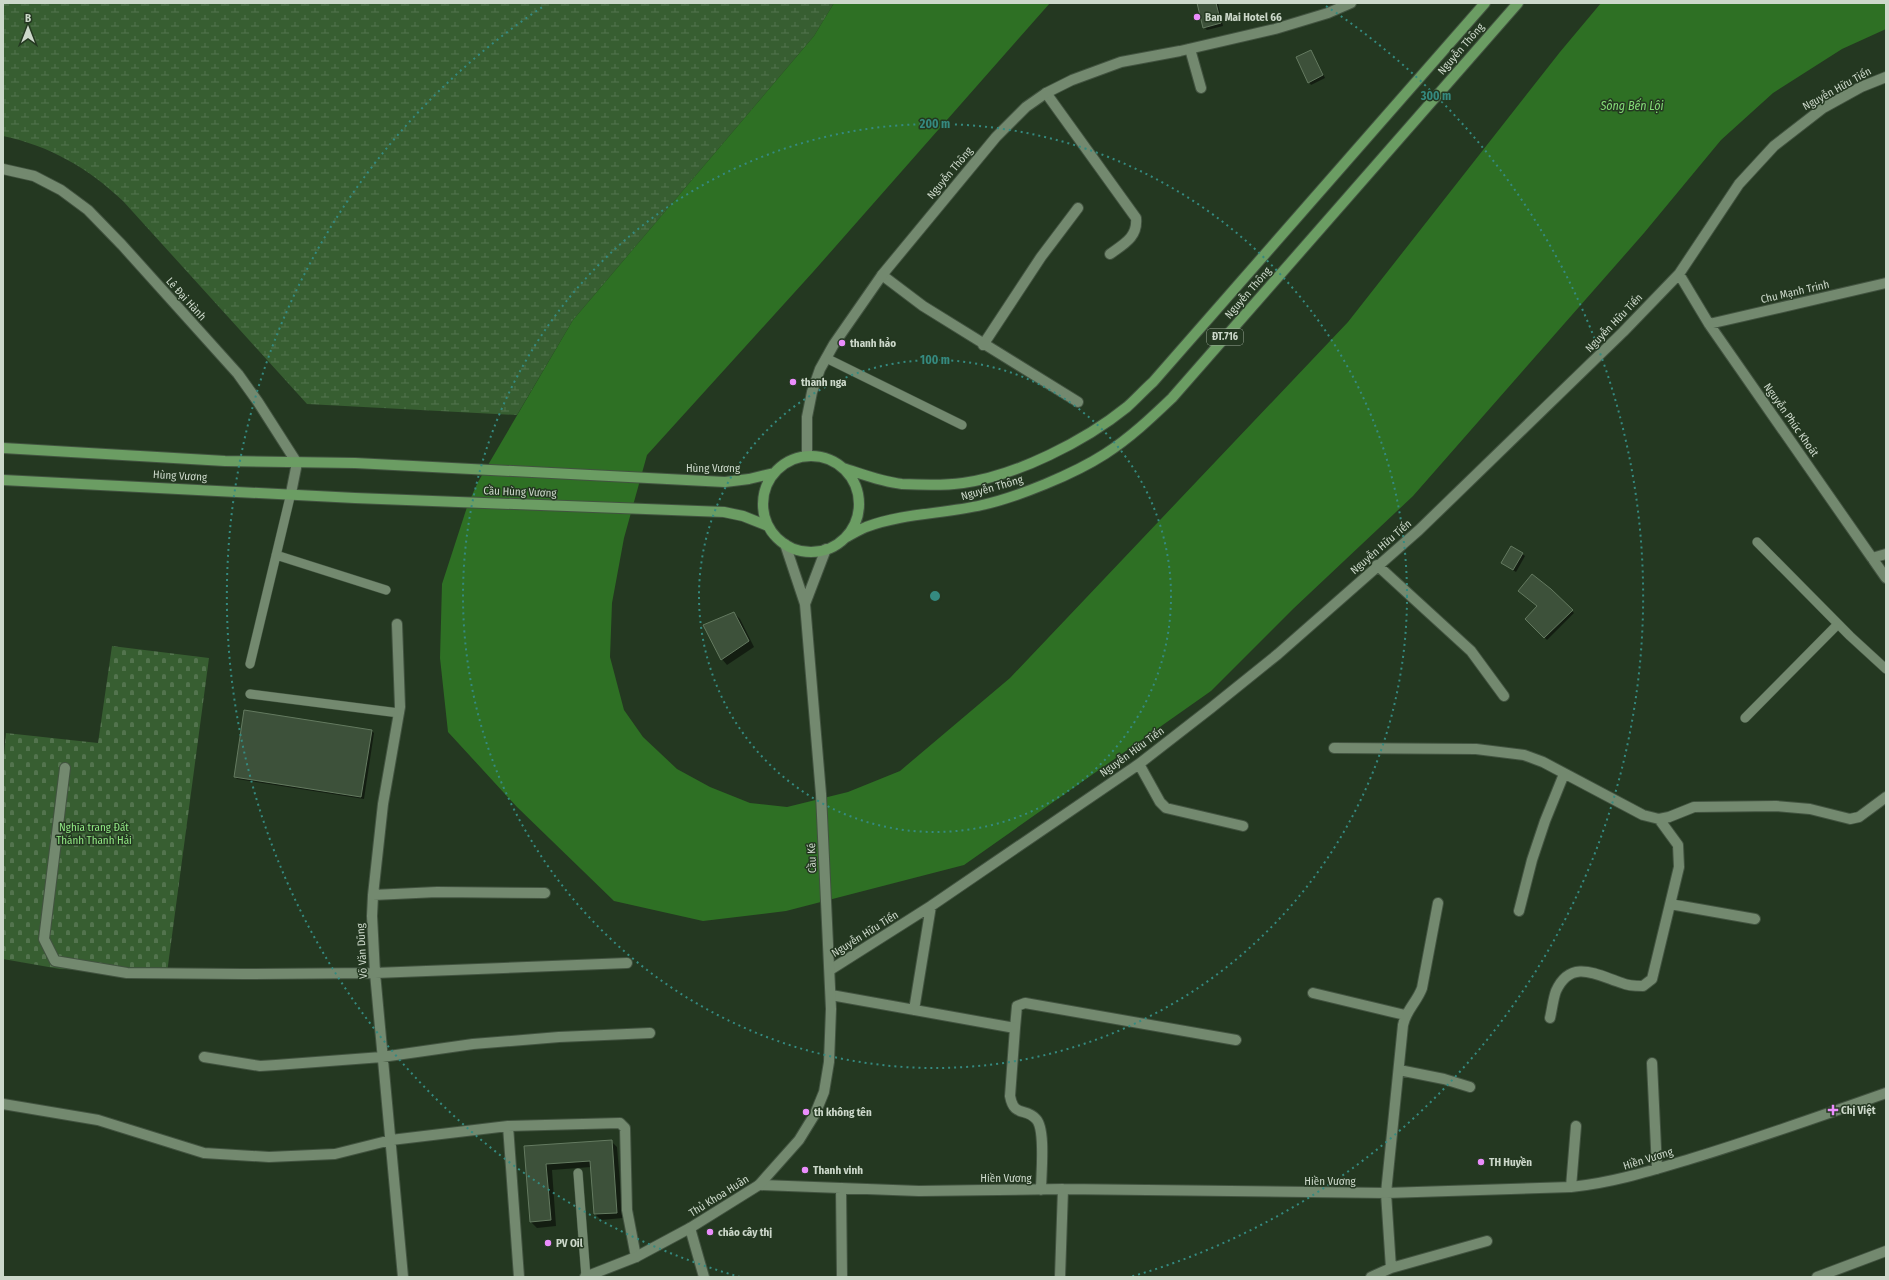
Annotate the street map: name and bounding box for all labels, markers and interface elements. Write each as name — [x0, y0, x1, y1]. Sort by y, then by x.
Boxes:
north arrow — [8, 8, 48, 48]
place label: Ban Mai Hotel 66 — [1205, 11, 1282, 24]
text: B — [25, 12, 31, 25]
marker: Ban Mai Hotel 66 — [1192, 12, 1202, 22]
street label: Nguyễn Thông — [1435, 20, 1487, 77]
street label: Nguyễn Hữu Tiến — [1800, 65, 1874, 113]
text: 300 m — [1420, 89, 1451, 103]
water label: Sông Bến Lội — [1599, 98, 1664, 113]
text: 200 m — [919, 117, 950, 131]
street label: Nguyễn Thông — [925, 144, 976, 202]
street label: Nguyễn Thông — [1222, 264, 1274, 321]
street label: Lê Đại Hành — [163, 275, 209, 323]
street label: Chu Mạnh Trinh — [1759, 278, 1831, 306]
street label: Nguyễn Hữu Tiến — [1583, 291, 1645, 355]
road number: ĐT.716 — [1207, 329, 1243, 345]
place label: thanh hảo — [850, 337, 896, 350]
marker: thanh hảo — [837, 338, 847, 348]
text: 100 m — [920, 353, 950, 367]
place label: thanh nga — [801, 376, 847, 389]
marker: thanh nga — [788, 377, 798, 387]
street label: Nguyễn Phúc Khoát — [1761, 381, 1821, 460]
street label: Hùng Vương — [686, 462, 741, 475]
street label: Hùng Vương — [153, 468, 208, 484]
street label: Nguyễn Thông — [960, 473, 1025, 503]
street label: Cầu Hùng Vương — [483, 484, 558, 500]
street label: Nguyễn Hữu Tiến — [1348, 517, 1414, 577]
centre of rings — [928, 589, 942, 603]
street label: Nguyễn Hữu Tiến — [1097, 724, 1167, 780]
park label: Nghĩa trang Đất Thánh Thanh Hải — [56, 821, 132, 847]
street label: Cầu Ké — [805, 843, 819, 873]
street label: Nguyễn Hữu Tiến — [829, 908, 901, 960]
street label: Võ Văn Dũng — [354, 922, 370, 979]
place label: Chị Việt — [1841, 1104, 1876, 1117]
marker: Chị Việt — [1828, 1105, 1838, 1115]
place label: th không tên — [814, 1106, 872, 1119]
marker: th không tên — [801, 1107, 811, 1117]
street label: Hiền Vương — [1622, 1145, 1675, 1173]
place label: TH Huyền — [1489, 1156, 1532, 1169]
marker: TH Huyền — [1476, 1157, 1486, 1167]
place label: Thanh vinh — [813, 1164, 863, 1177]
marker: Thanh vinh — [800, 1165, 810, 1175]
street label: Thủ Khoa Huân — [687, 1172, 751, 1220]
street label: Hiền Vương — [980, 1172, 1033, 1185]
street label: Hiền Vương — [1304, 1175, 1357, 1188]
place label: cháo cây thị — [718, 1226, 772, 1239]
marker: cháo cây thị — [705, 1227, 715, 1237]
place label: PV Oil — [556, 1237, 584, 1250]
marker: PV Oil — [543, 1238, 553, 1248]

